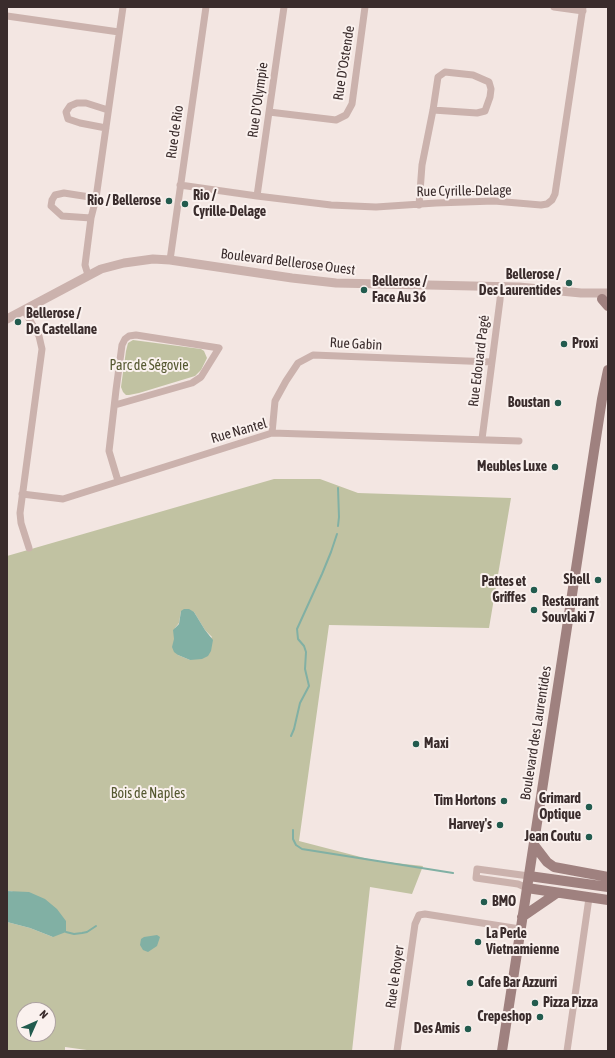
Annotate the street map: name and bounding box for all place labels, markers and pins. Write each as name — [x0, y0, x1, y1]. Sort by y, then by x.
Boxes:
place label: Rio / Cyrille-Delage — [193, 188, 266, 220]
place label: Rio / Bellerose — [87, 193, 161, 209]
marker: Rio / Bellerose — [164, 196, 174, 206]
marker: Rio / Cyrille-Delage — [180, 199, 190, 209]
place label: Bellerose / Des Laurentides — [479, 267, 561, 300]
place label: Bellerose / Face Au 36 — [372, 274, 427, 306]
marker: Bellerose / Des Laurentides — [564, 278, 574, 288]
marker: Bellerose / Face Au 36 — [359, 285, 369, 295]
place label: Bellerose / De Castellane — [26, 306, 97, 338]
marker: Bellerose / De Castellane — [13, 317, 23, 327]
place label: Proxi — [572, 336, 598, 352]
marker: Proxi — [559, 339, 569, 349]
place label: Boustan — [508, 395, 550, 411]
marker: Boustan — [553, 398, 563, 408]
place label: Meubles Luxe — [477, 459, 547, 475]
marker: Meubles Luxe — [550, 462, 560, 472]
place label: Shell — [564, 572, 590, 588]
place label: Pattes et Griffes — [481, 574, 526, 606]
marker: Shell — [593, 575, 603, 585]
marker: Pattes et Griffes — [529, 585, 539, 595]
place label: Restaurant Souvlaki 7 — [542, 594, 599, 626]
marker: Restaurant Souvlaki 7 — [529, 605, 539, 615]
place label: Maxi — [424, 736, 449, 752]
marker: Maxi — [411, 739, 421, 749]
place label: Grimard Optique — [539, 791, 581, 824]
place label: Tim Hortons — [434, 793, 496, 809]
marker: Tim Hortons — [499, 796, 509, 806]
marker: Grimard Optique — [584, 802, 594, 812]
place label: Harvey's — [448, 817, 492, 833]
marker: Harvey's — [495, 820, 505, 830]
place label: Jean Coutu — [525, 829, 581, 845]
marker: Jean Coutu — [584, 832, 594, 842]
place label: BMO — [492, 894, 516, 910]
marker: BMO — [479, 897, 489, 907]
place label: La Perle Vietnamienne — [486, 926, 559, 958]
marker: La Perle Vietnamienne — [473, 937, 483, 947]
place label: Cafe Bar Azzurri — [478, 975, 557, 991]
marker: Cafe Bar Azzurri — [465, 978, 475, 988]
place label: Pizza Pizza — [543, 995, 598, 1011]
marker: Pizza Pizza — [530, 998, 540, 1008]
place label: Crepeshop — [477, 1009, 532, 1025]
marker: Crepeshop — [535, 1012, 545, 1022]
place label: Des Amis — [414, 1021, 460, 1037]
marker: Des Amis — [463, 1024, 473, 1034]

